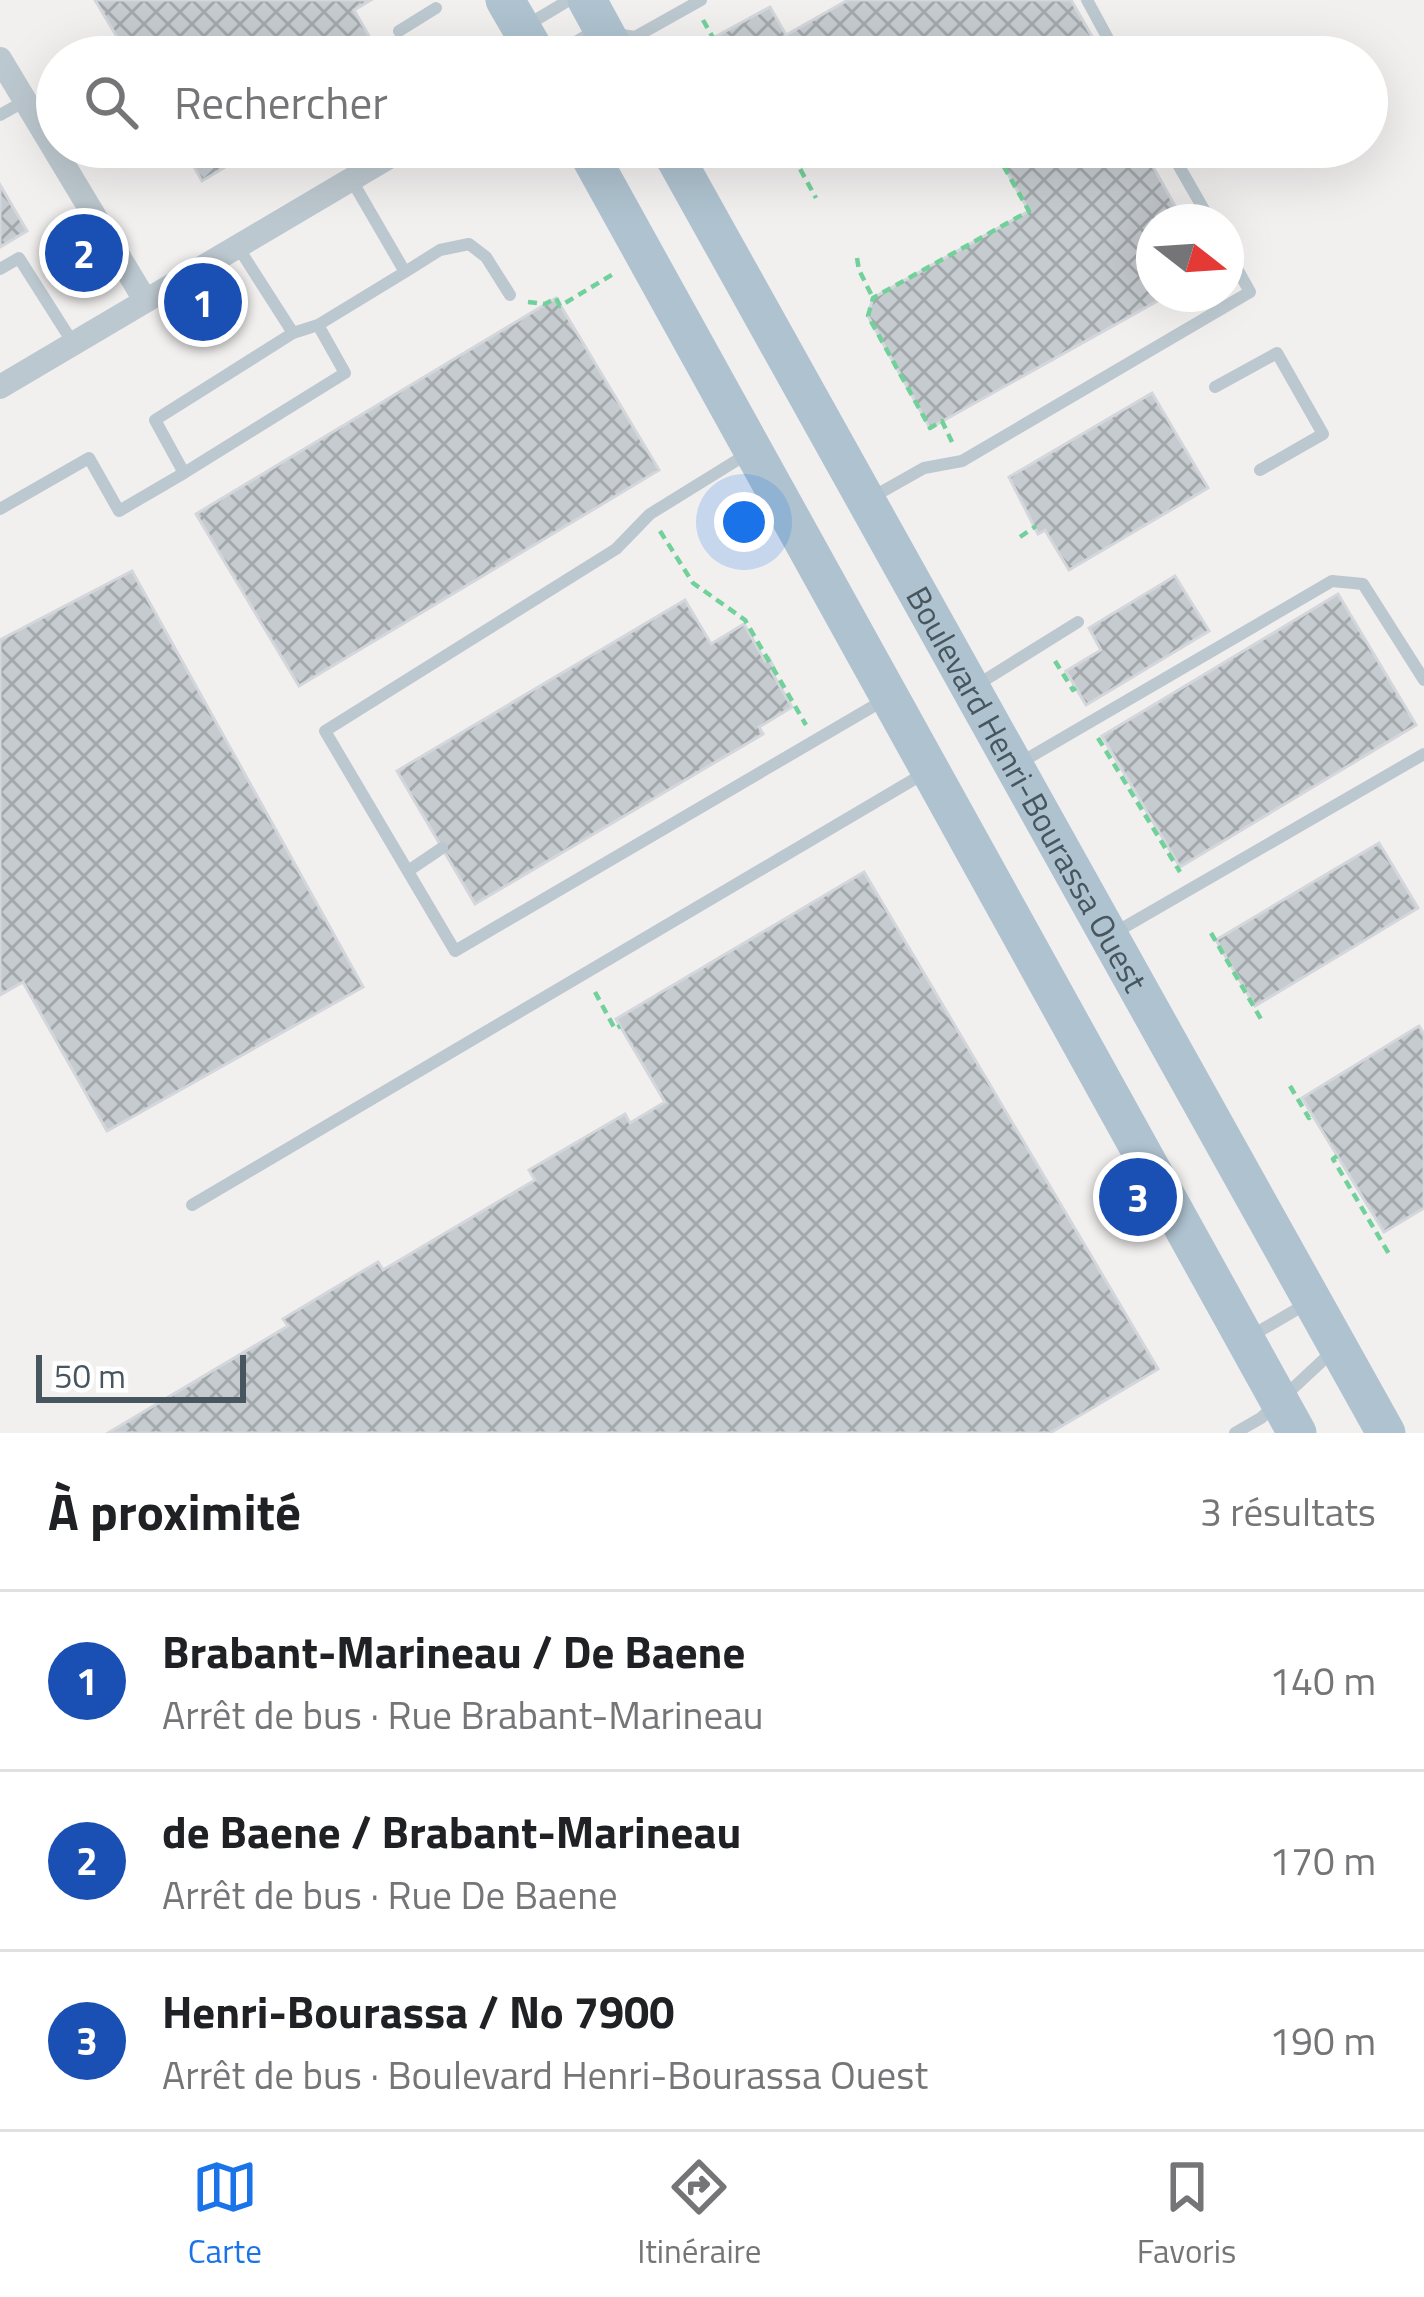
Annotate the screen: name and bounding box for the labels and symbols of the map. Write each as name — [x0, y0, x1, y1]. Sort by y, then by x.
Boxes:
north arrow — [1136, 204, 1244, 312]
pin: 2 — [45, 208, 123, 298]
pin: 1 — [164, 257, 242, 347]
your location — [714, 492, 774, 552]
street label: Boulevard Henri-Bourassa Ouest — [894, 577, 1160, 1001]
pin: 3 — [1099, 1152, 1177, 1242]
scale bar — [36, 1349, 246, 1402]

